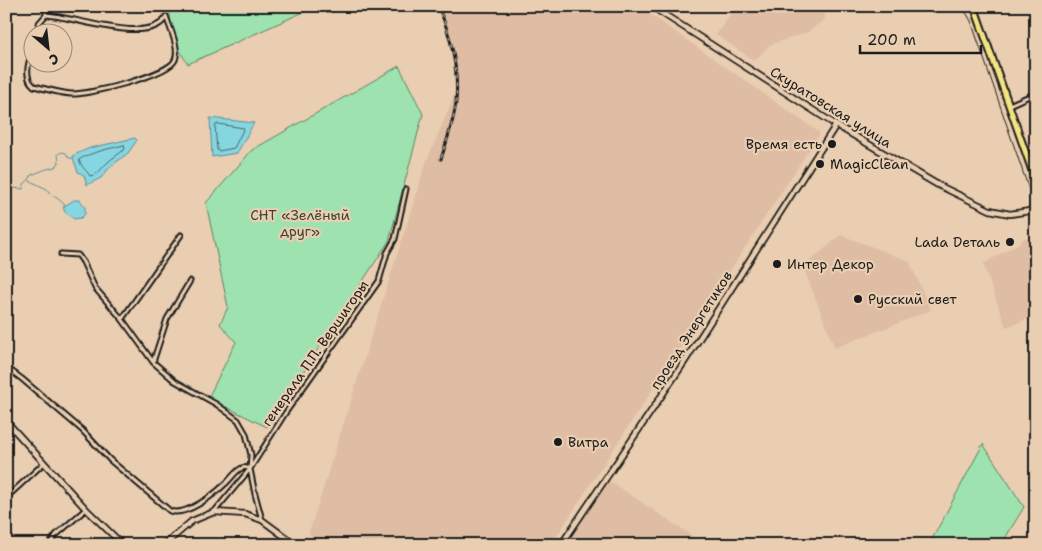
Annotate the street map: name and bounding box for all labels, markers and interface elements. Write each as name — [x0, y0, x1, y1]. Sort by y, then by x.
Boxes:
north arrow — [22, 22, 72, 72]
scale bar — [860, 22, 981, 54]
text: 200 m — [867, 30, 916, 50]
text: С — [46, 50, 62, 69]
street label: Скуратовская улица — [767, 62, 895, 152]
place label: Время есть — [746, 135, 822, 153]
marker: Время есть — [826, 138, 838, 150]
place label: MagicClean — [830, 155, 909, 173]
marker: MagicClean — [814, 158, 826, 170]
park label: СНТ «Зелёный друг» — [250, 206, 350, 240]
place label: Lada Dеталь — [914, 233, 1000, 251]
marker: Lada Dеталь — [1004, 236, 1016, 248]
place label: Интер Декор — [787, 255, 874, 273]
marker: Интер Декор — [771, 258, 783, 270]
street label: проезд Энергетиков — [646, 267, 736, 393]
street label: генерала П.П. Вершигоры — [258, 277, 372, 429]
place label: Русский свет — [868, 290, 957, 308]
marker: Русский свет — [852, 293, 864, 305]
place label: Витра — [568, 433, 609, 451]
marker: Витра — [552, 436, 564, 448]

